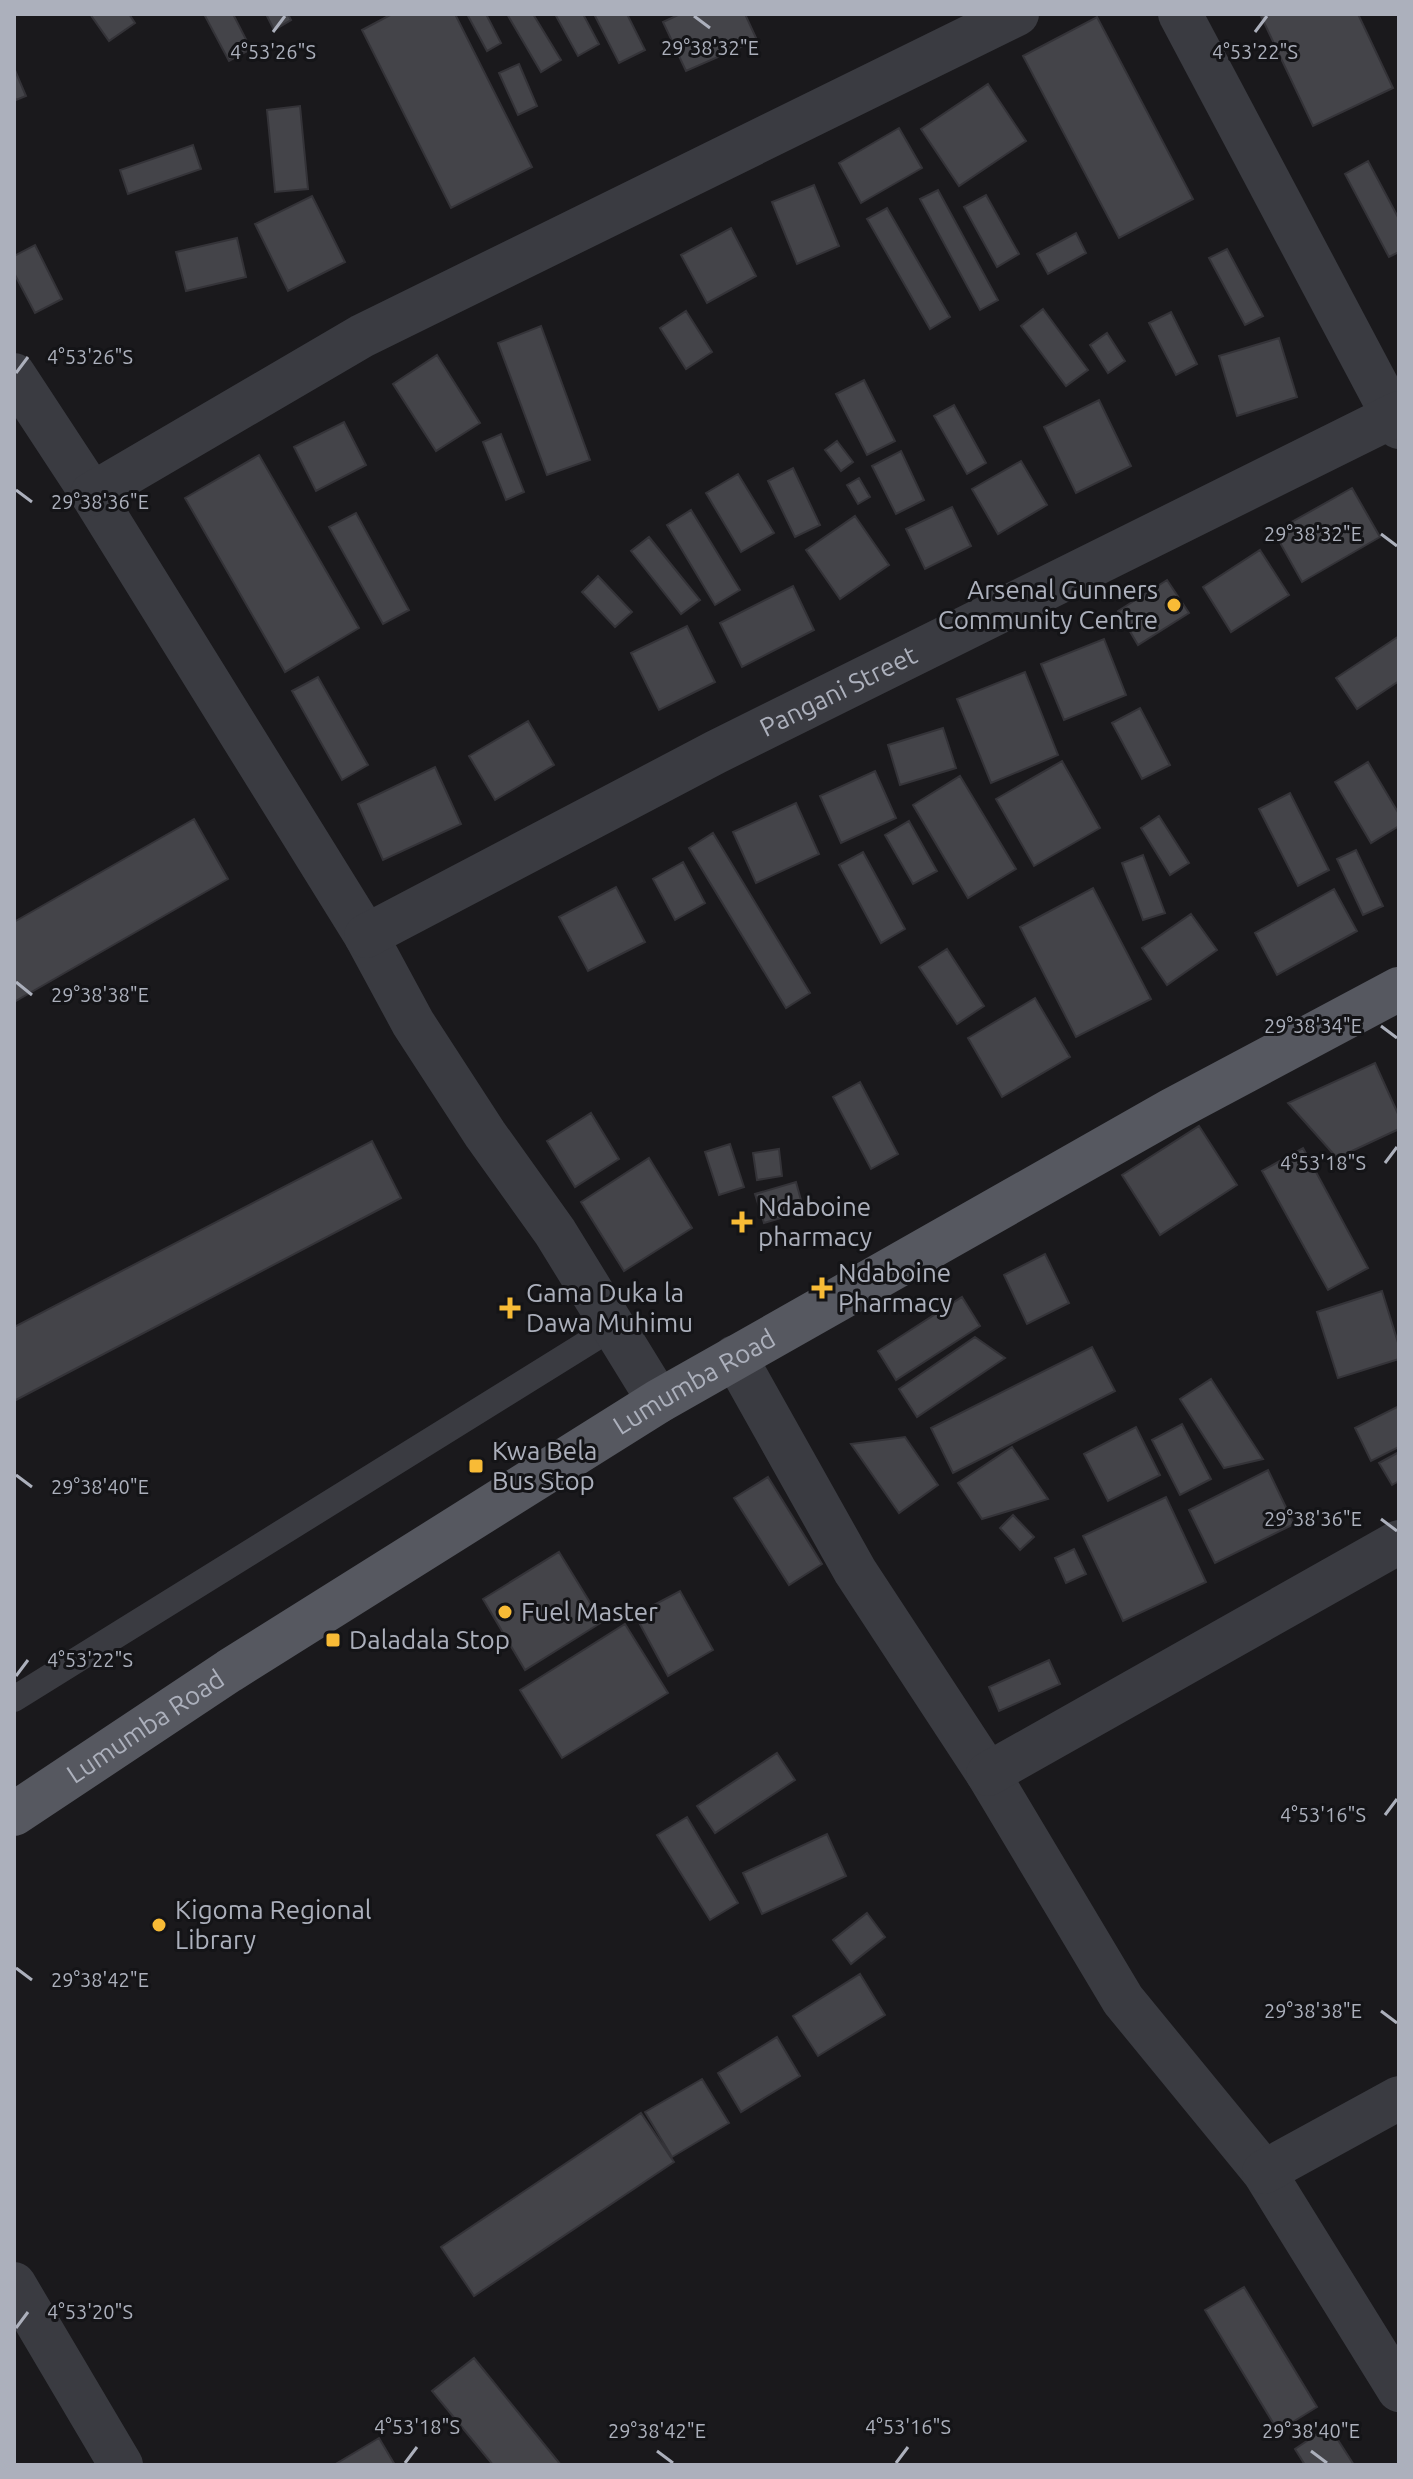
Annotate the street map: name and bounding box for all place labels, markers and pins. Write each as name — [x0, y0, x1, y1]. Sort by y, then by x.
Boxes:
place label: Arsenal Gunners Community Centre — [938, 575, 1158, 634]
marker: Arsenal Gunners Community Centre — [1165, 596, 1183, 614]
place label: Ndaboine pharmacy — [758, 1192, 872, 1251]
marker: Ndaboine pharmacy — [733, 1213, 751, 1231]
place label: Ndaboine Pharmacy — [838, 1258, 952, 1317]
place label: Gama Duka la Dawa Muhimu — [526, 1278, 693, 1337]
marker: Ndaboine Pharmacy — [813, 1279, 831, 1297]
marker: Gama Duka la Dawa Muhimu — [501, 1299, 519, 1317]
place label: Kwa Bela Bus Stop — [492, 1436, 597, 1495]
marker: Kwa Bela Bus Stop — [467, 1457, 485, 1475]
place label: Fuel Master — [521, 1597, 658, 1626]
marker: Fuel Master — [496, 1603, 514, 1621]
place label: Daladala Stop — [349, 1625, 510, 1654]
marker: Daladala Stop — [324, 1631, 342, 1649]
place label: Kigoma Regional Library — [175, 1895, 372, 1954]
marker: Kigoma Regional Library — [150, 1916, 168, 1934]

